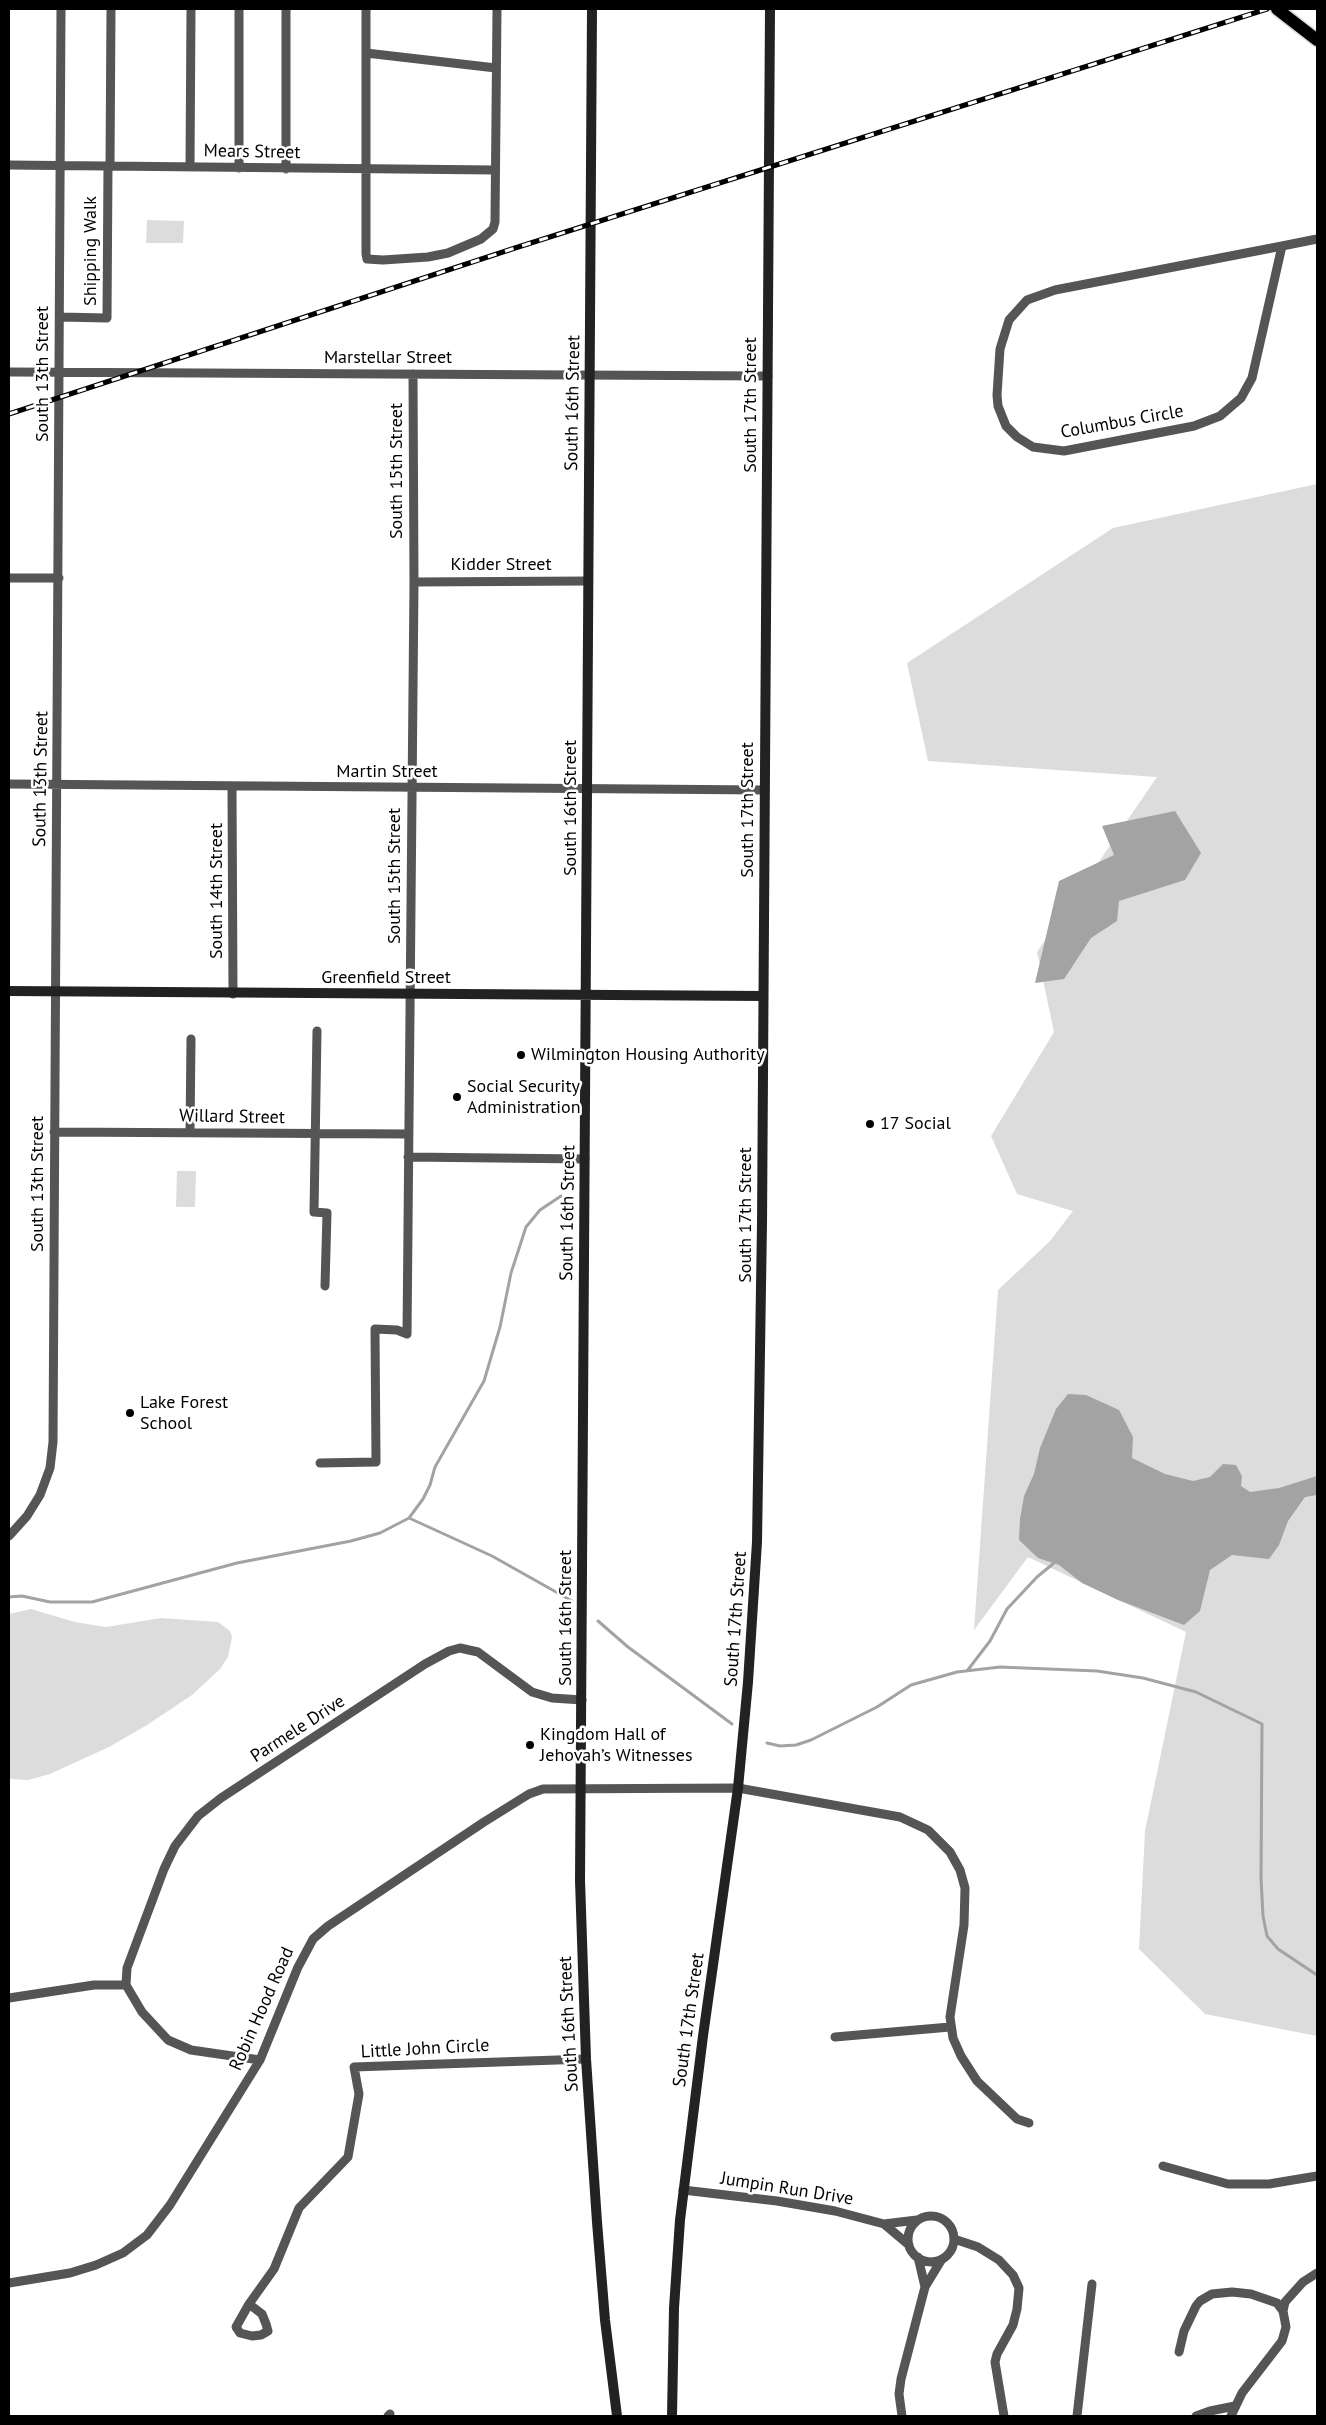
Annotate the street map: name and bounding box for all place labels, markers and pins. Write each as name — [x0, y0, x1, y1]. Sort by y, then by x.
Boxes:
place label: Wilmington Housing Authority — [531, 1044, 765, 1066]
marker: Wilmington Housing Authority — [515, 1049, 527, 1061]
place label: Social Security Administration — [467, 1076, 580, 1118]
marker: Social Security Administration — [451, 1091, 463, 1103]
place label: 17 Social — [880, 1113, 951, 1135]
marker: 17 Social — [864, 1118, 876, 1130]
place label: Lake Forest School — [140, 1392, 228, 1435]
marker: Lake Forest School — [124, 1407, 136, 1419]
place label: Kingdom Hall of Jehovah’s Witnesses — [540, 1724, 693, 1766]
marker: Kingdom Hall of Jehovah’s Witnesses — [524, 1739, 536, 1751]

